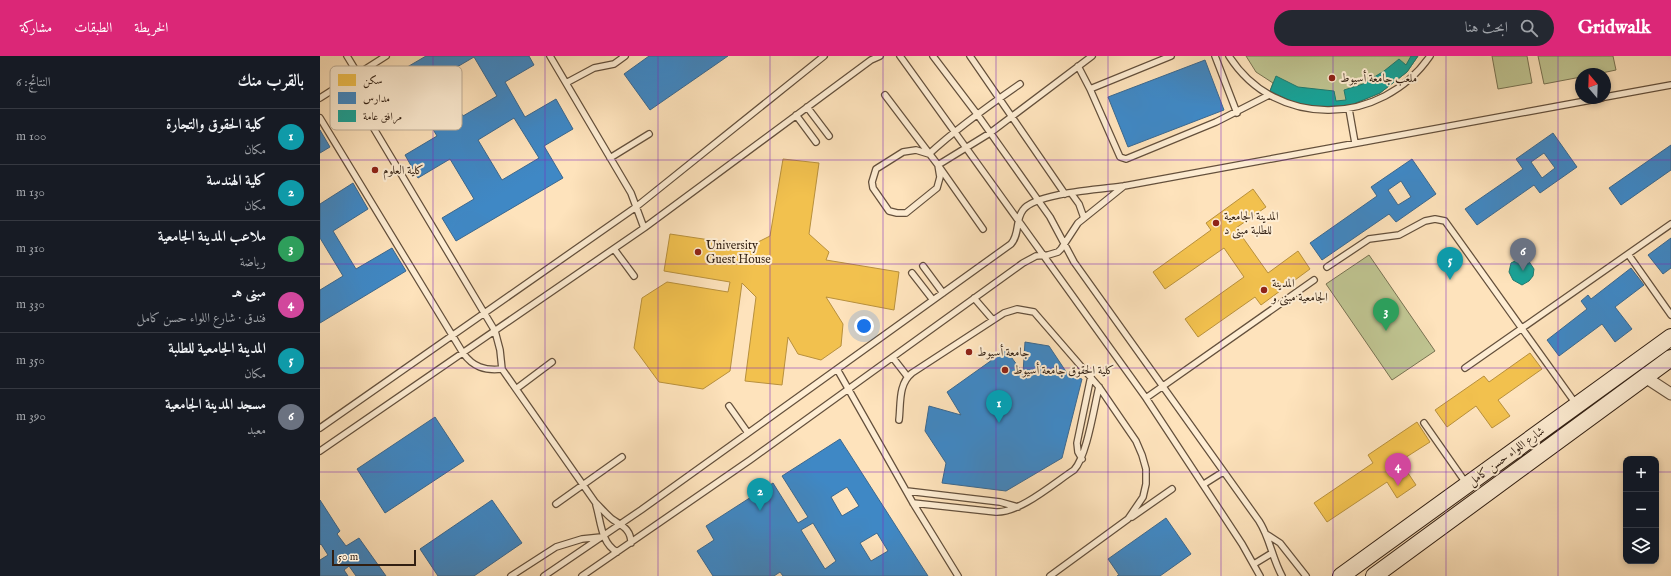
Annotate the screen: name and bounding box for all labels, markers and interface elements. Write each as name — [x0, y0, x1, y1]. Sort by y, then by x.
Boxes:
search box — [1274, 10, 1554, 46]
text: Gridwalk — [1578, 16, 1651, 40]
icon: search — [1518, 17, 1540, 39]
text: ابحث هنا — [1465, 18, 1508, 37]
text: مشاركة — [20, 19, 52, 37]
text: الطبقات — [74, 19, 112, 37]
text: الخريطة — [134, 19, 168, 37]
legend — [330, 66, 462, 130]
north arrow — [1575, 68, 1611, 104]
place label: ملعب جامعة أسيوط — [1340, 70, 1417, 86]
text: بالقرب منك — [237, 71, 304, 92]
marker: ملعب جامعة أسيوط — [1327, 73, 1337, 83]
text: النتائج: 6 — [16, 74, 51, 91]
text: سكن — [363, 74, 382, 89]
text: مدارس — [363, 92, 390, 106]
text: مرافق عامة — [363, 110, 402, 124]
text: كلية الحقوق والتجارة — [166, 115, 266, 134]
text: 100 m — [16, 128, 46, 145]
text: 1 — [289, 128, 293, 145]
text: مكان — [244, 142, 266, 159]
place label: كلية العلوم — [383, 163, 424, 181]
marker: كلية العلوم — [370, 165, 380, 175]
text: كلية الهندسة — [207, 171, 266, 190]
text: 130 m — [16, 184, 45, 201]
text: 2 — [288, 184, 294, 201]
text: مكان — [244, 198, 266, 215]
place label: المدينة الجامعية للطلبة مبنى د — [1224, 209, 1279, 239]
marker: المدينة الجامعية للطلبة مبنى د — [1211, 218, 1221, 228]
text: ملاعب المدينة الجامعية — [158, 227, 266, 246]
place label: University Guest House — [706, 238, 771, 267]
pin: 6 — [1510, 238, 1536, 271]
text: 310 m — [16, 240, 45, 257]
text: 3 — [289, 240, 293, 257]
marker: University Guest House — [693, 247, 703, 257]
pin: 5 — [1437, 247, 1463, 280]
text: رياضة — [240, 254, 266, 271]
place label: المدينة الجامعية مبنى و — [1270, 276, 1328, 306]
text: مبنى هـ — [233, 283, 266, 302]
marker: المدينة الجامعية مبنى و — [1259, 285, 1269, 295]
text: 330 m — [16, 296, 45, 313]
text: 4 — [288, 296, 294, 313]
pin: 3 — [1373, 298, 1399, 331]
text: فندق · شارع اللواء حسن كامل — [137, 310, 266, 327]
your location — [854, 316, 874, 336]
text: المدينة الجامعية للطلبة — [168, 339, 266, 358]
place label: جامعة أسيوط — [977, 344, 1029, 360]
marker: جامعة أسيوط — [964, 347, 974, 357]
text: 350 m — [16, 352, 45, 369]
text: 5 — [289, 352, 293, 369]
place label: كلية الحقوق جامعة أسيوط — [1013, 362, 1115, 378]
marker: كلية الحقوق جامعة أسيوط — [1000, 365, 1010, 375]
text: مكان — [244, 366, 266, 383]
pin: 1 — [986, 390, 1012, 423]
text: مسجد المدينة الجامعية — [165, 395, 266, 414]
text: 390 m — [16, 408, 46, 425]
text: 6 — [288, 408, 294, 425]
text: معبد — [247, 422, 266, 439]
street label: شارع اللواء حسن كامل — [1465, 423, 1549, 492]
pin: 4 — [1385, 453, 1411, 486]
map controls — [1623, 456, 1659, 564]
button: + — [1623, 456, 1659, 492]
pin: 2 — [747, 478, 773, 511]
button: − — [1623, 492, 1659, 528]
button: layers — [1623, 528, 1659, 564]
scale bar — [332, 548, 416, 567]
text: 50 m — [338, 550, 358, 564]

